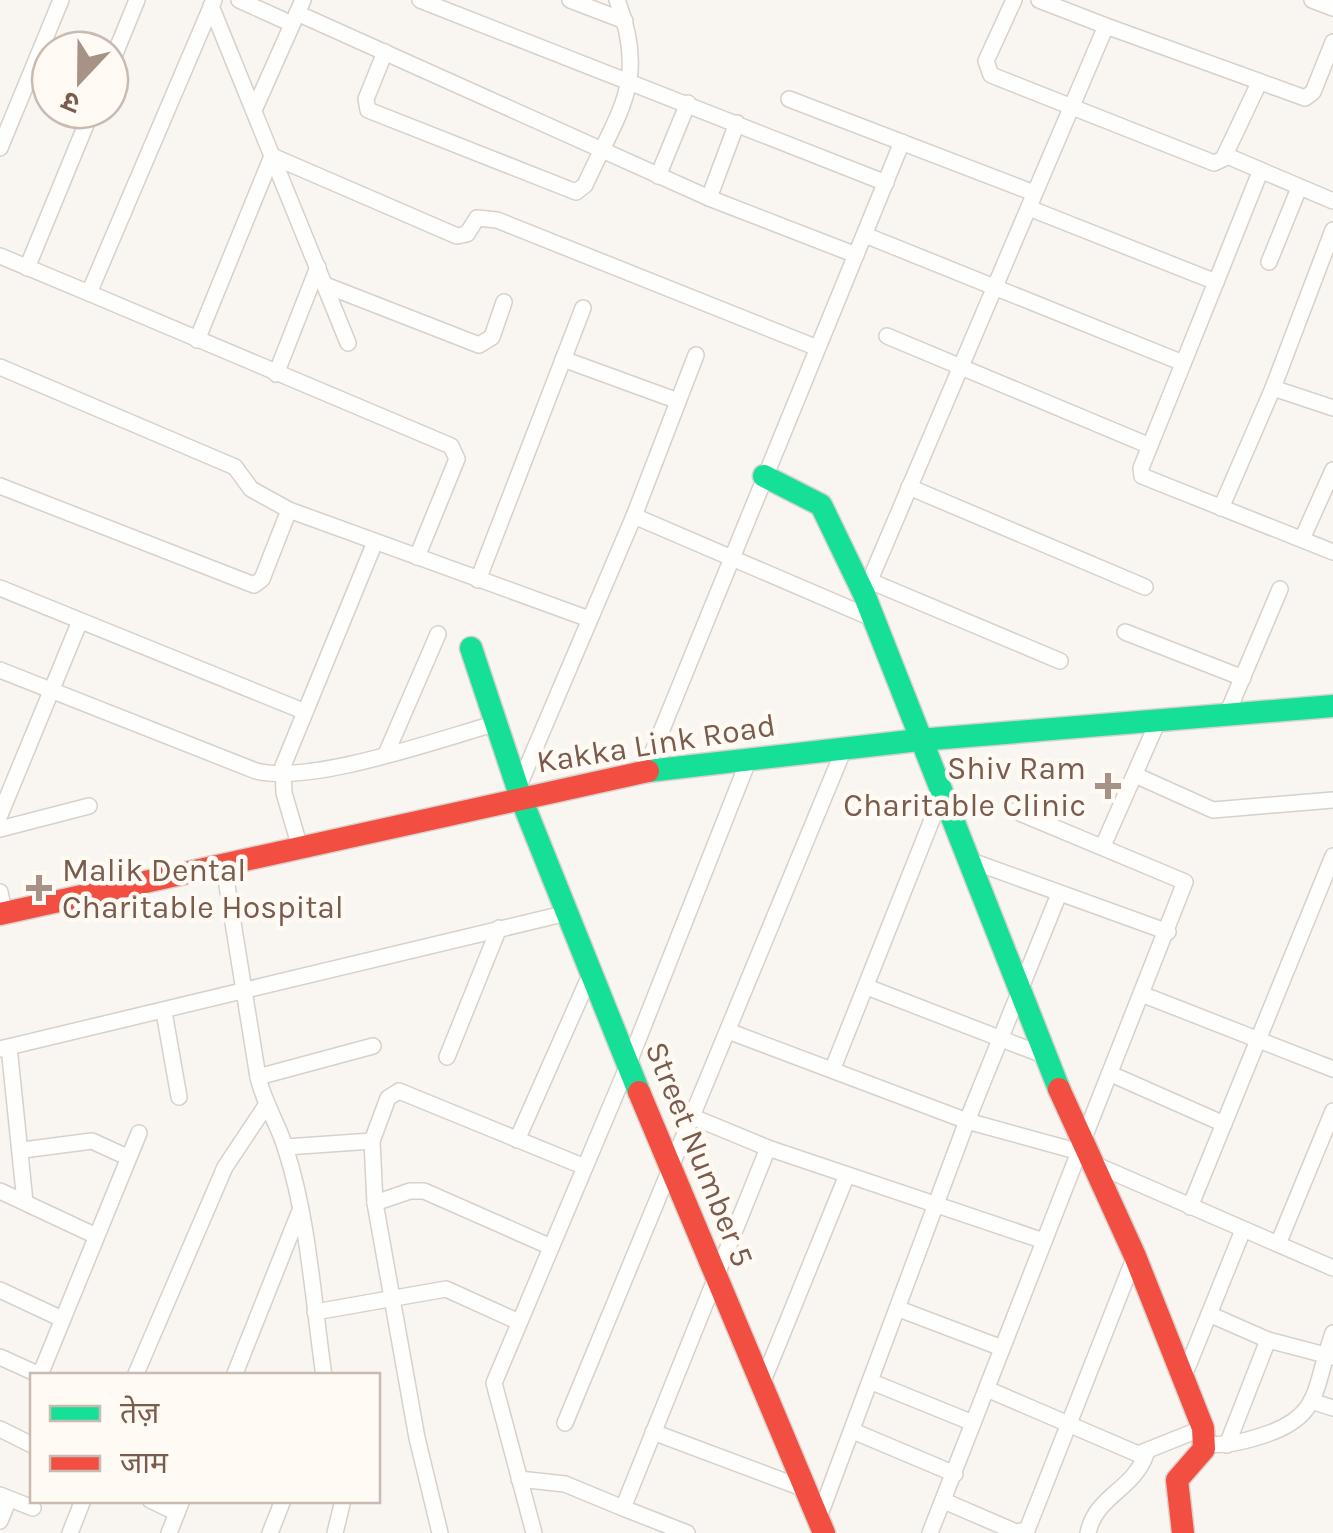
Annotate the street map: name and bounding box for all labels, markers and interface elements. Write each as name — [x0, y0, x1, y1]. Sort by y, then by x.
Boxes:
north arrow — [30, 30, 130, 130]
text: उ — [56, 84, 85, 121]
street label: Kakka Link Road — [534, 706, 778, 781]
place label: Shiv Ram Charitable Clinic — [843, 750, 1086, 824]
marker: Shiv Ram Charitable Clinic — [1095, 773, 1121, 799]
place label: Malik Dental Charitable Hospital — [62, 852, 344, 926]
marker: Malik Dental Charitable Hospital — [26, 875, 52, 901]
street label: Street Number 5 — [638, 1036, 762, 1272]
legend — [30, 1373, 380, 1503]
text: तेज़ — [120, 1395, 160, 1431]
text: जाम — [120, 1445, 169, 1481]

